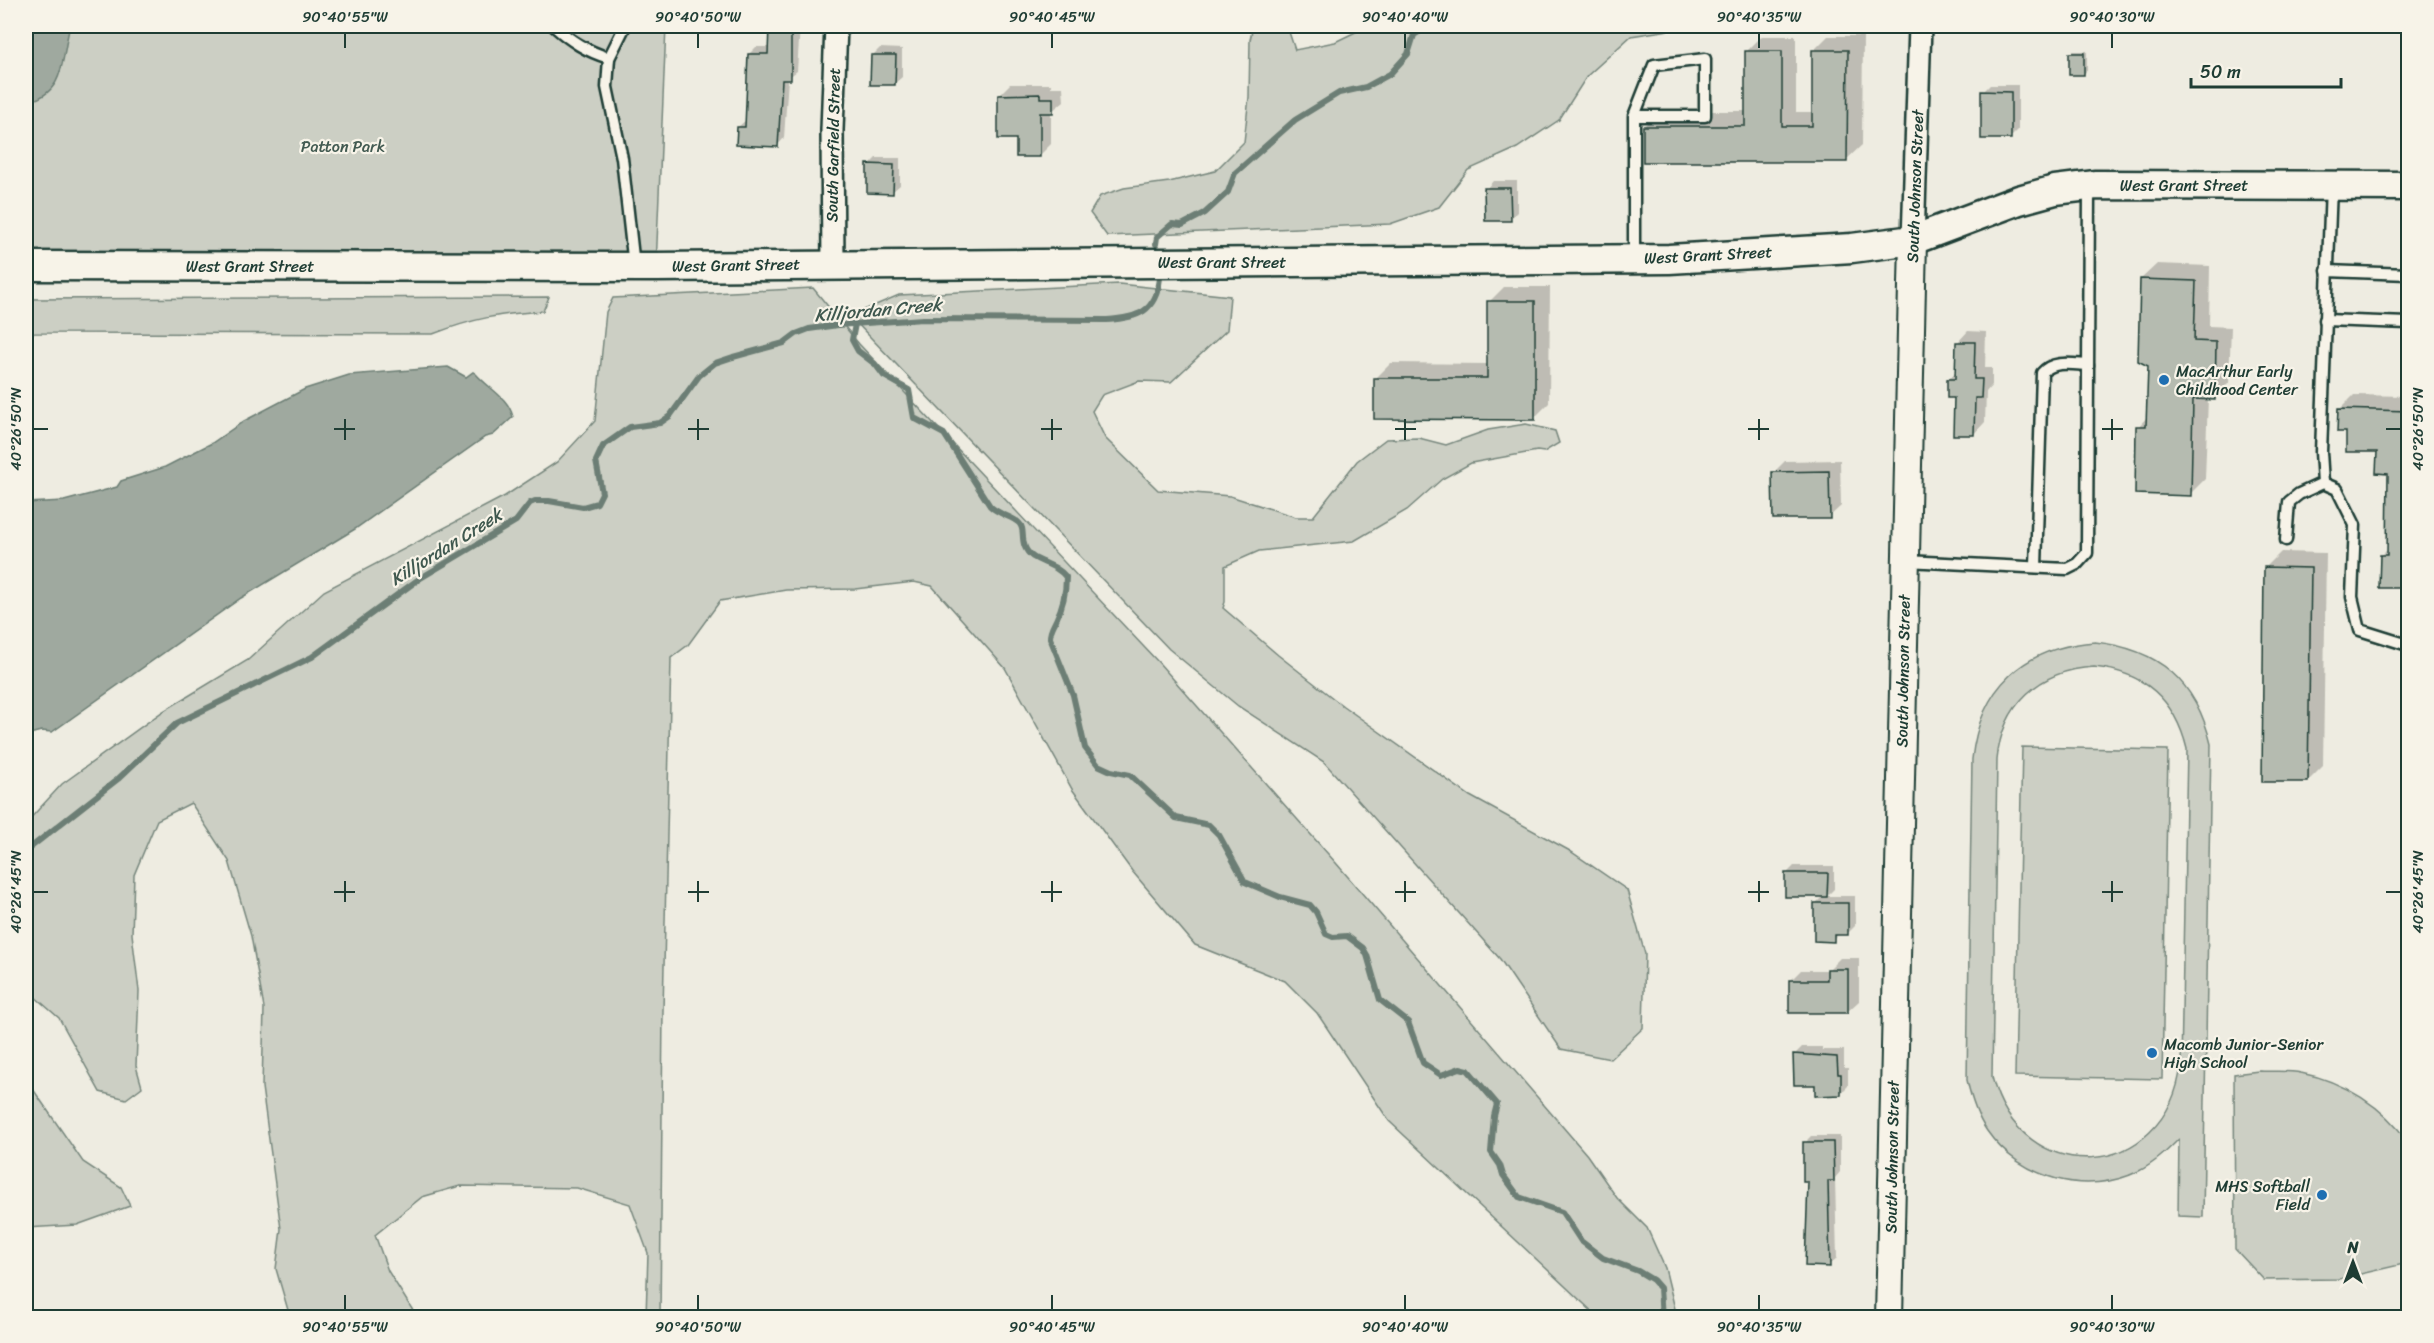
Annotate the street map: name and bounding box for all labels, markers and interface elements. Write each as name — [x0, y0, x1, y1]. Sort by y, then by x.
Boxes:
text: 90°40'55"W — [302, 4, 388, 30]
text: 90°40'50"W — [655, 4, 741, 30]
text: 90°40'45"W — [1009, 4, 1095, 30]
text: 90°40'40"W — [1362, 4, 1449, 30]
text: 90°40'35"W — [1717, 4, 1802, 30]
text: 90°40'30"W — [2069, 4, 2155, 30]
scale bar — [2191, 51, 2341, 89]
text: 50 m — [2200, 56, 2241, 88]
street label: South Garfield Street — [817, 67, 849, 223]
street label: South Johnson Street — [1898, 108, 1932, 263]
park label: Patton Park — [301, 132, 385, 161]
street label: West Grant Street — [2120, 171, 2248, 200]
street label: West Grant Street — [1643, 237, 1773, 273]
street label: West Grant Street — [1158, 248, 1286, 277]
street label: West Grant Street — [672, 249, 800, 281]
street label: West Grant Street — [186, 252, 314, 281]
water label: Killjordan Creek — [813, 288, 945, 332]
place label: MacArthur Early Childhood Center — [2176, 357, 2299, 404]
marker: MacArthur Early Childhood Center — [2157, 373, 2171, 387]
text: 40°26'50"N — [3, 387, 29, 471]
text: 40°26'50"N — [2405, 387, 2431, 471]
water label: Killjordan Creek — [383, 498, 511, 594]
street label: South Johnson Street — [1887, 594, 1919, 748]
text: 40°26'45"N — [3, 850, 29, 934]
text: 40°26'45"N — [2405, 850, 2431, 934]
place label: Macomb Junior-Senior High School — [2164, 1030, 2324, 1077]
marker: Macomb Junior-Senior High School — [2145, 1046, 2159, 1060]
street label: South Johnson Street — [1876, 1080, 1908, 1234]
place label: MHS Softball Field — [2215, 1172, 2312, 1219]
marker: MHS Softball Field — [2315, 1188, 2329, 1202]
north arrow — [2323, 1232, 2383, 1292]
text: N — [2346, 1233, 2359, 1262]
text: 90°40'55"W — [302, 1314, 388, 1340]
text: 90°40'50"W — [655, 1314, 741, 1340]
text: 90°40'45"W — [1009, 1314, 1095, 1340]
text: 90°40'40"W — [1362, 1314, 1449, 1340]
text: 90°40'35"W — [1717, 1314, 1802, 1340]
text: 90°40'30"W — [2069, 1314, 2155, 1340]

